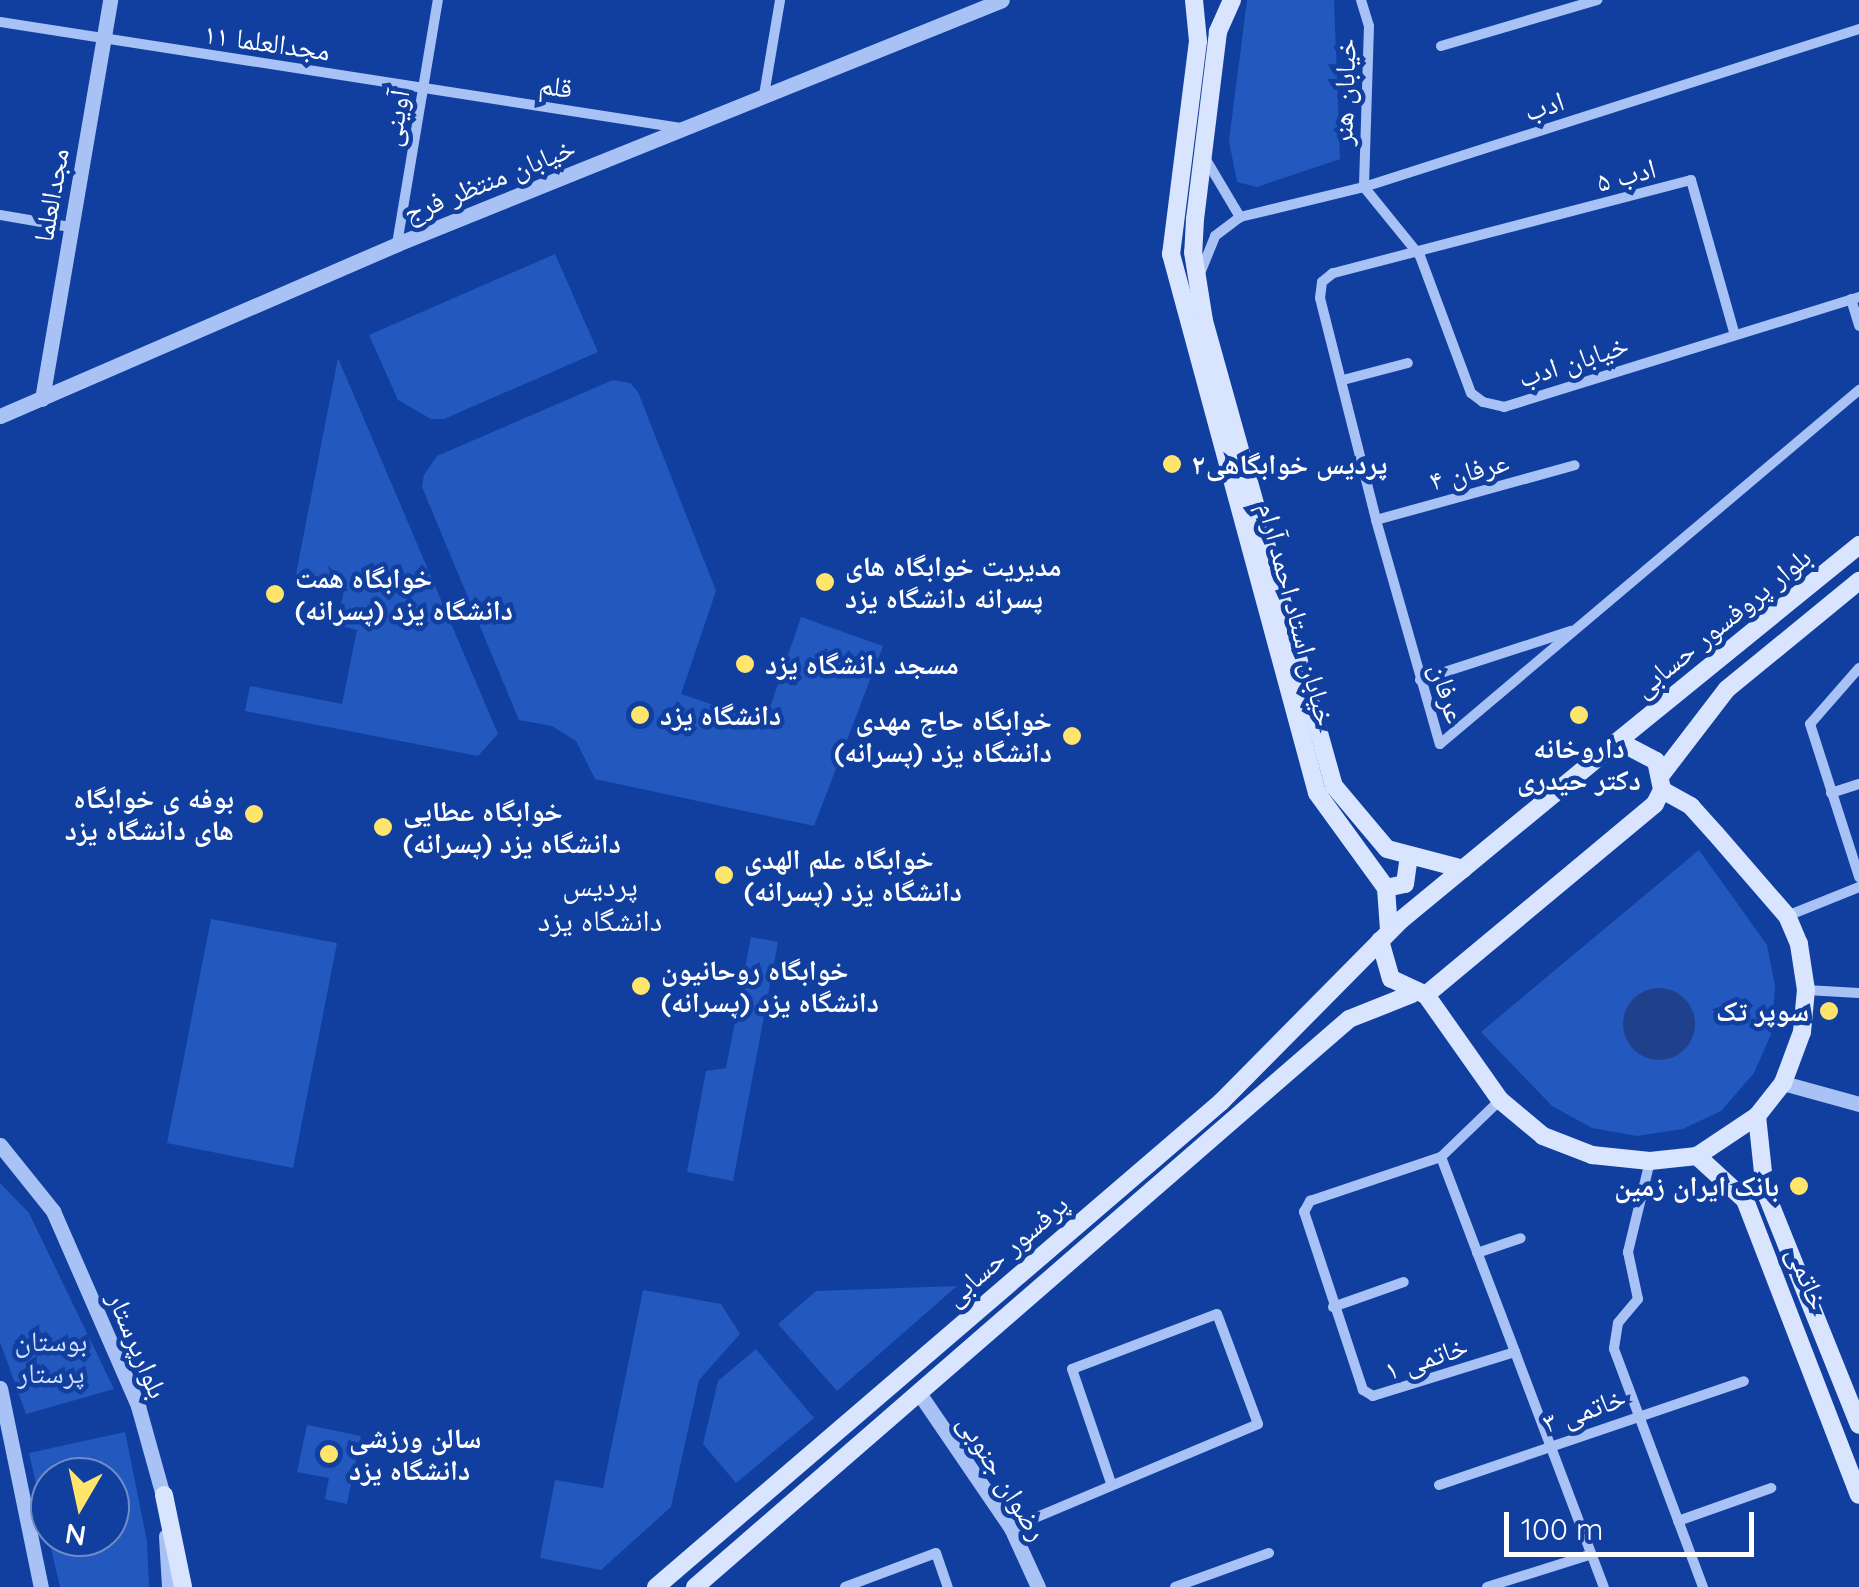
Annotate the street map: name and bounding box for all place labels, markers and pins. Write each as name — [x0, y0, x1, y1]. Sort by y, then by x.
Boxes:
place label: پردیس خوابگاهی٢ — [1192, 447, 1387, 481]
marker: پردیس خوابگاهی٢ — [1161, 453, 1183, 475]
place label: مدیریت خوابگاه های پسرانه دانشگاه یزد — [845, 549, 1061, 615]
place label: خوابگاه همت (پسرانه) دانشگاه یزد — [295, 561, 513, 627]
marker: مدیریت خوابگاه های پسرانه دانشگاه یزد — [814, 571, 836, 593]
marker: خوابگاه همت (پسرانه) دانشگاه یزد — [264, 583, 286, 605]
place label: مسجد دانشگاه یزد — [765, 647, 959, 681]
marker: مسجد دانشگاه یزد — [734, 653, 756, 675]
place label: دانشگاه یزد — [660, 698, 781, 732]
place label: خوابگاه حاج مهدی (پسرانه) دانشگاه یزد — [834, 703, 1052, 769]
marker: دانشگاه یزد — [629, 704, 651, 726]
marker: داروخانه دکتر حیدری — [1568, 704, 1590, 726]
marker: خوابگاه حاج مهدی (پسرانه) دانشگاه یزد — [1061, 725, 1083, 747]
place label: داروخانه دکتر حیدری — [1517, 731, 1641, 797]
place label: بوفه ی خوابگاه های دانشگاه یزد — [65, 781, 234, 847]
place label: خوابگاه عطایی (پسرانه) دانشگاه یزد — [403, 794, 621, 860]
marker: بوفه ی خوابگاه های دانشگاه یزد — [243, 803, 265, 825]
marker: خوابگاه عطایی (پسرانه) دانشگاه یزد — [372, 816, 394, 838]
place label: خوابگاه علم الهدی (پسرانه) دانشگاه یزد — [744, 842, 962, 908]
marker: خوابگاه علم الهدی (پسرانه) دانشگاه یزد — [713, 864, 735, 886]
place label: خوابگاه روحانیون (پسرانه) دانشگاه یزد — [661, 953, 879, 1019]
marker: خوابگاه روحانیون (پسرانه) دانشگاه یزد — [630, 975, 652, 997]
place label: سوپر تک — [1716, 994, 1809, 1028]
marker: سوپر تک — [1818, 1000, 1840, 1022]
place label: بانک ایران زمین — [1614, 1169, 1779, 1203]
marker: بانک ایران زمین — [1788, 1175, 1810, 1197]
place label: سالن ورزشی دانشگاه یزد — [349, 1421, 481, 1487]
marker: سالن ورزشی دانشگاه یزد — [318, 1443, 340, 1465]

